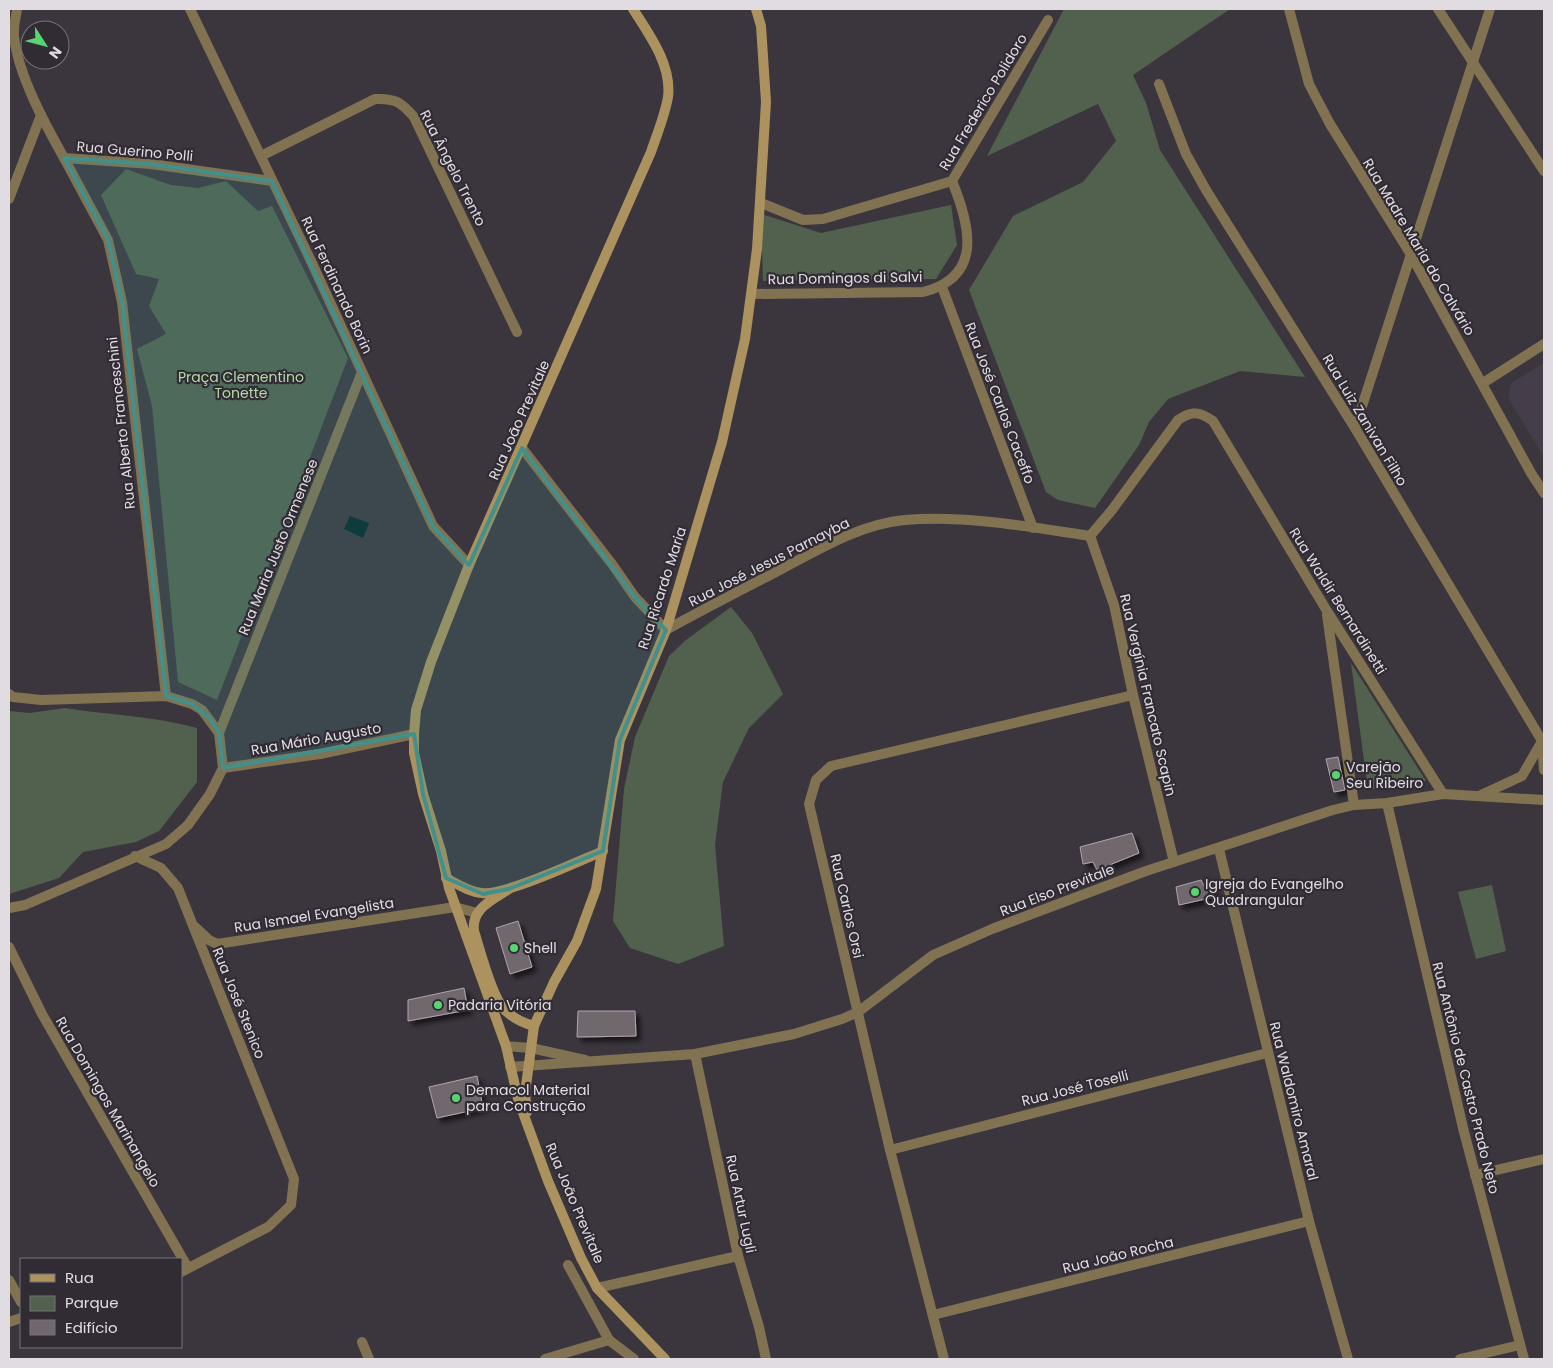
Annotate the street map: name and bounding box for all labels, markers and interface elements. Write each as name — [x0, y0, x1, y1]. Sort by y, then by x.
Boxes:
north arrow — [20, 20, 70, 70]
street label: Rua Frederico Polidoro — [934, 30, 1032, 174]
text: N — [44, 43, 67, 63]
street label: Rua Ângelo Trento — [415, 106, 491, 230]
street label: Rua Guerino Polli — [76, 136, 194, 166]
street label: Rua Madre Maria do Calvário — [1358, 155, 1480, 339]
street label: Rua Ferdinando Borin — [296, 213, 378, 357]
street label: Rua Domingos di Salvi — [767, 267, 923, 289]
street label: Rua José Carlos Caceffo — [960, 319, 1040, 487]
street label: Rua Alberto Franceschini — [102, 336, 140, 510]
street label: Rua Luiz Zanivan Filho — [1318, 350, 1412, 490]
street label: Rua João Previtale — [484, 357, 555, 483]
park label: Praça Clementino Tonette — [178, 367, 304, 403]
street label: Rua Maria Justo Ormenese — [233, 456, 323, 638]
street label: Rua José Jesus Parnayba — [685, 513, 853, 611]
street label: Rua Ricardo Maria — [633, 524, 691, 652]
street label: Rua Waldir Bernardinetti — [1285, 524, 1391, 678]
street label: Rua Vergínia Francato Scapin — [1115, 592, 1181, 798]
street label: Rua Mário Augusto — [249, 718, 383, 760]
place label: Varejão Seu Ribeiro — [1346, 757, 1423, 793]
marker: Varejão Seu Ribeiro — [1330, 769, 1342, 781]
street label: Rua Carlos Orsi — [825, 852, 869, 960]
street label: Rua Elso Previtale — [997, 859, 1118, 921]
place label: Igreja do Evangelho Quadrangular — [1205, 874, 1344, 910]
marker: Igreja do Evangelho Quadrangular — [1189, 886, 1201, 898]
street label: Rua Ismael Evangelista — [233, 892, 395, 938]
place label: Shell — [524, 938, 557, 958]
marker: Shell — [508, 942, 520, 954]
street label: Rua José Stenico — [208, 944, 271, 1062]
street label: Rua Antônio de Castro Prado Neto — [1427, 960, 1505, 1196]
place label: Padaria Vitória — [448, 995, 551, 1015]
marker: Padaria Vitória — [432, 999, 444, 1011]
street label: Rua Domingos Marinangelo — [51, 1013, 165, 1191]
street label: Rua Waldomiro Amaral — [1265, 1020, 1323, 1182]
street label: Rua José Toselli — [1019, 1065, 1131, 1111]
place label: Demacol Material para Construção — [466, 1080, 590, 1116]
marker: Demacol Material para Construção — [450, 1092, 462, 1104]
street label: Rua João Previtale — [541, 1140, 610, 1267]
street label: Rua Artur Lugli — [721, 1153, 761, 1255]
street label: Rua João Rocha — [1060, 1232, 1176, 1278]
legend — [20, 1258, 182, 1348]
text: Rua — [65, 1267, 94, 1288]
text: Parque — [65, 1292, 118, 1313]
text: Edifício — [65, 1317, 118, 1338]

